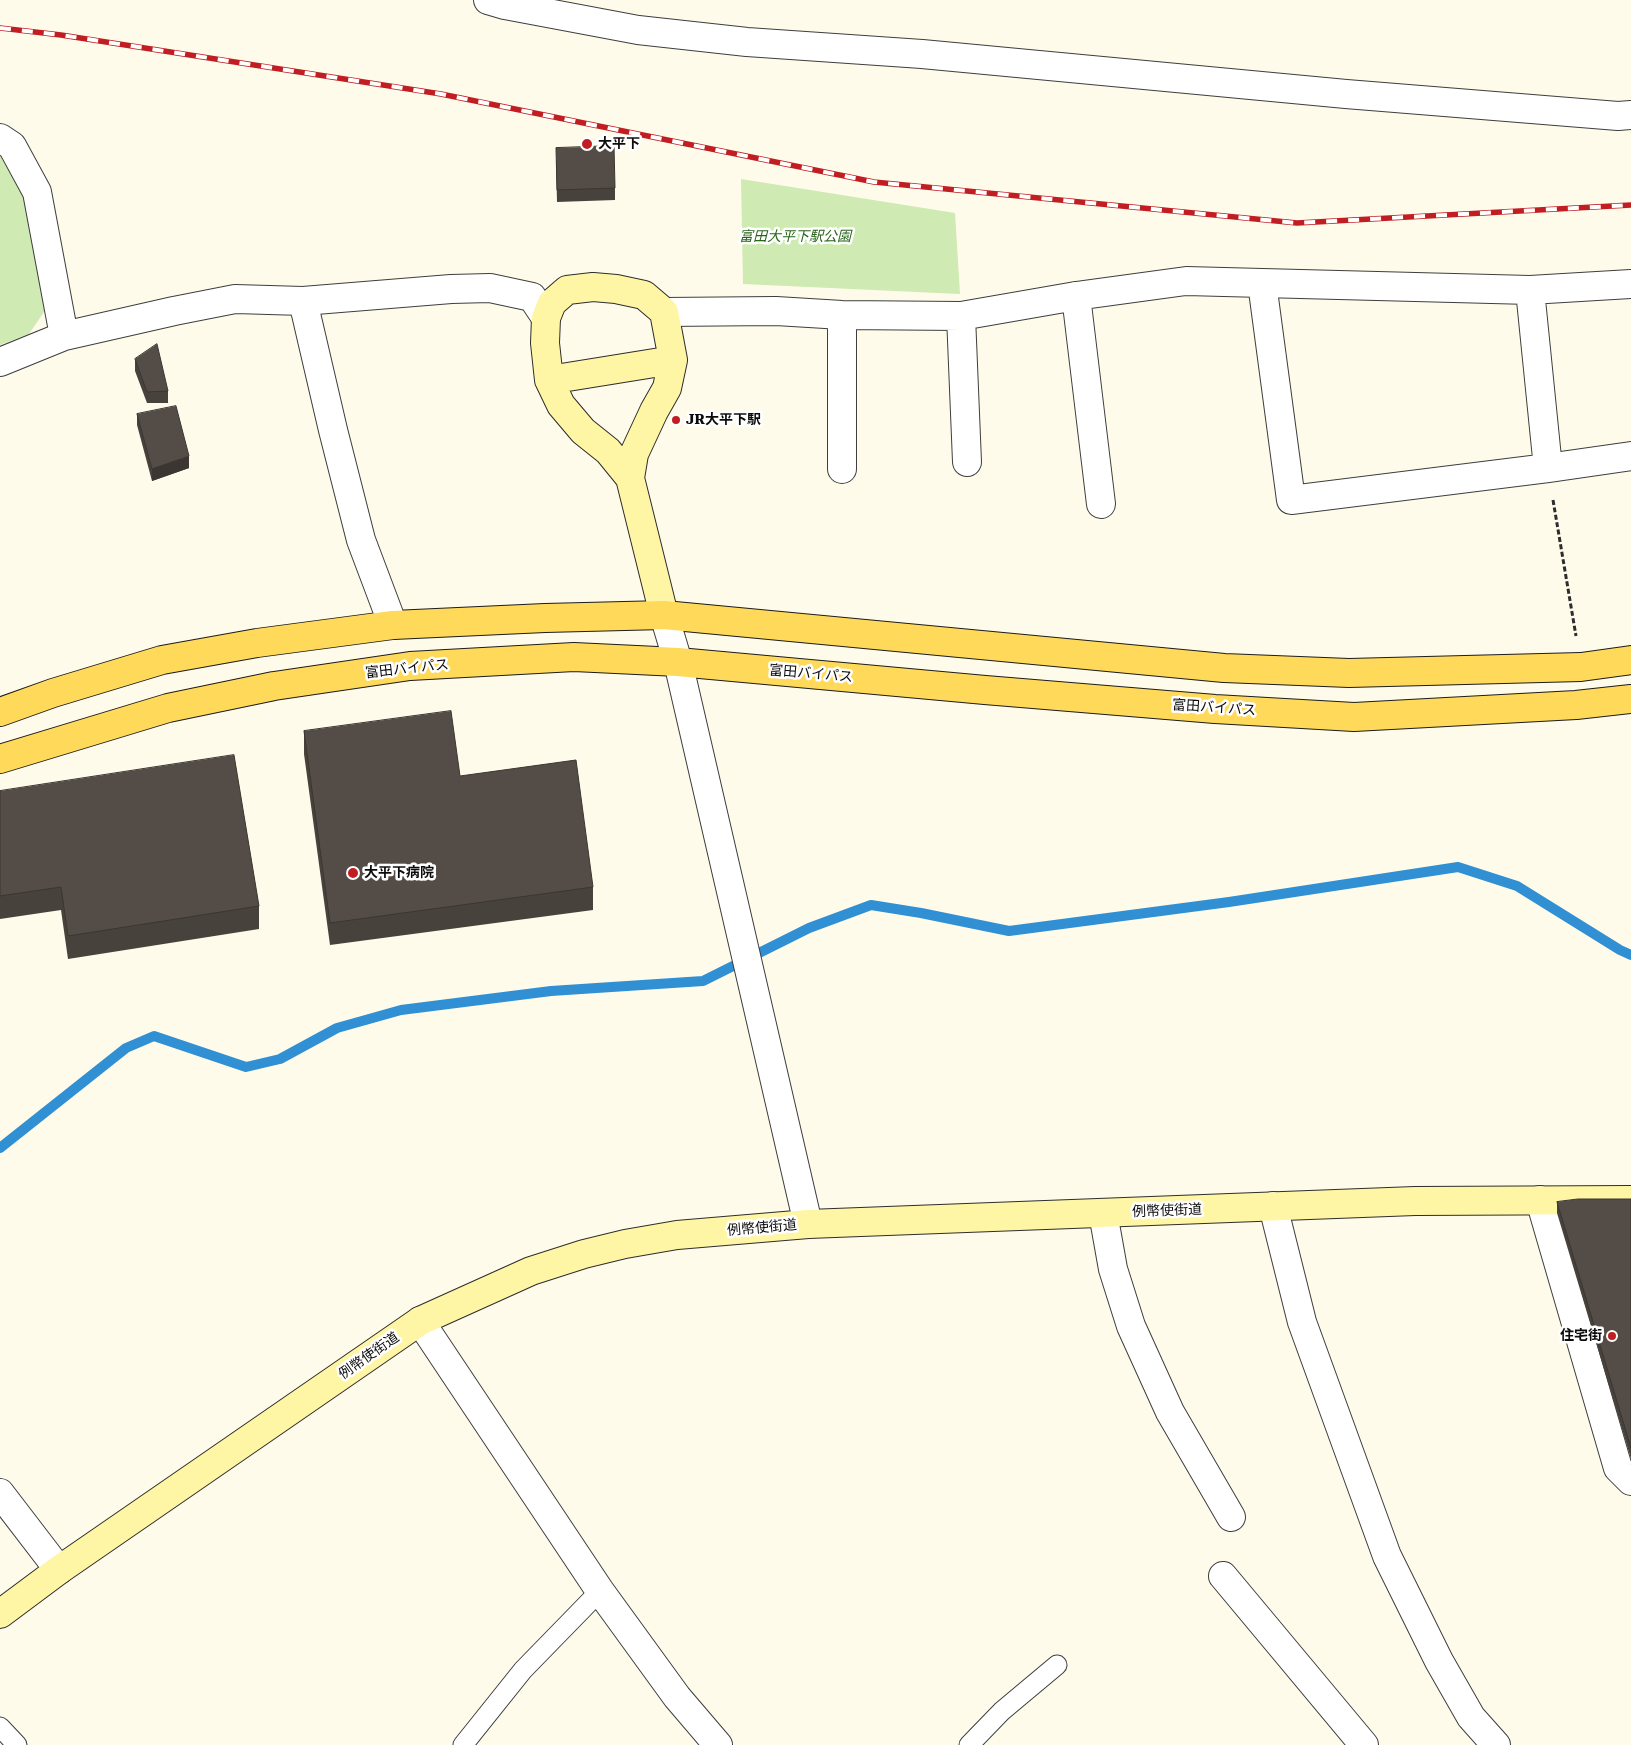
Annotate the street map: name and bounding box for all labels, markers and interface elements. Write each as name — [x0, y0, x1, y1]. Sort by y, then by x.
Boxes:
place label: 大平下 — [598, 136, 640, 152]
marker: 大平下 — [580, 137, 594, 151]
park label: 富田大平下駅公園 — [739, 229, 851, 245]
place label: JR大平下駅 — [686, 412, 761, 428]
marker: JR大平下駅 — [670, 414, 682, 426]
street label: 富田バイパス — [364, 656, 450, 682]
street label: 富田バイパス — [768, 662, 854, 686]
street label: 富田バイパス — [1172, 697, 1256, 719]
place label: 大平下病院 — [364, 865, 434, 881]
marker: 大平下病院 — [346, 866, 360, 880]
street label: 例幣使街道 — [1132, 1201, 1202, 1221]
street label: 例幣使街道 — [726, 1217, 798, 1239]
place label: 住宅街 — [1560, 1328, 1602, 1344]
street label: 例幣使街道 — [336, 1329, 402, 1383]
marker: 住宅街 — [1606, 1330, 1618, 1342]

